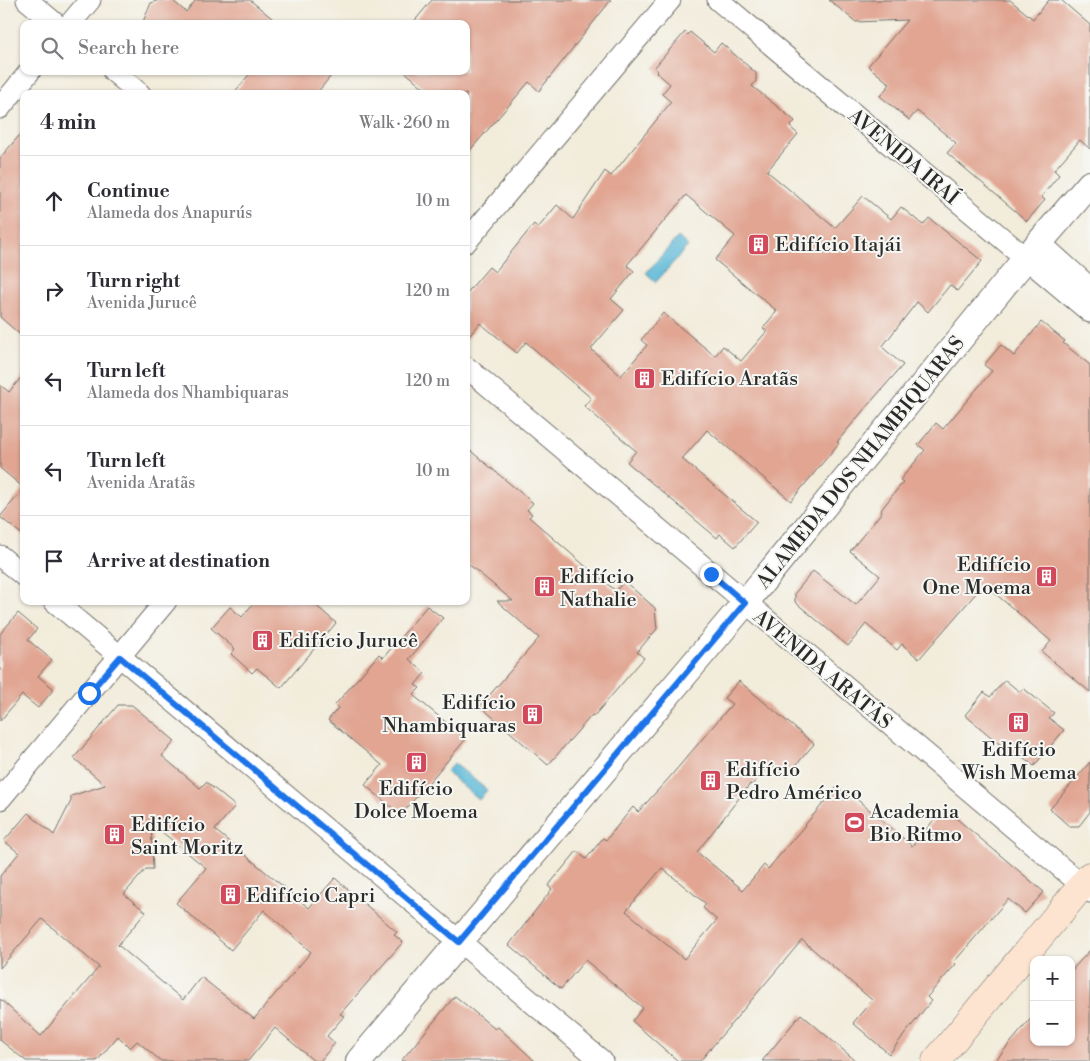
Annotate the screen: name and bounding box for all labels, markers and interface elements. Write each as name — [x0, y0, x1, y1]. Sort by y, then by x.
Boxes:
search box — [20, 20, 470, 75]
icon: search — [38, 34, 66, 62]
text: Search here — [78, 36, 179, 60]
street label: AVENIDA IRAÍ — [842, 102, 964, 211]
text: 4 min — [40, 110, 96, 136]
text: Walk · 260 m — [359, 113, 450, 133]
text: Continue — [87, 179, 170, 203]
icon: ahead — [40, 187, 68, 215]
text: 10 m — [416, 191, 450, 211]
text: Alameda dos Anapurús — [87, 203, 252, 223]
building icon: Edifício Itajái — [747, 232, 771, 256]
place label: Edifício Itajái — [775, 233, 902, 258]
text: Turn right — [87, 269, 180, 293]
icon: right — [40, 277, 68, 305]
text: 120 m — [406, 281, 450, 301]
text: Avenida Jurucê — [87, 293, 197, 313]
street label: ALAMEDA DOS NHAMBIQUARAS — [751, 332, 971, 595]
text: Turn left — [87, 359, 166, 383]
building icon: Edifício Aratãs — [633, 366, 657, 390]
icon: left — [40, 367, 68, 395]
place label: Edifício Aratãs — [661, 367, 798, 392]
text: 120 m — [406, 371, 450, 391]
text: Alameda dos Nhambiquaras — [87, 383, 289, 403]
text: Turn left — [87, 449, 166, 473]
icon: left — [40, 457, 68, 485]
text: 10 m — [416, 461, 450, 481]
text: Avenida Aratãs — [87, 473, 195, 493]
icon: arrive — [40, 547, 68, 575]
text: Arrive at destination — [87, 549, 270, 573]
place label: Edifício One Moema — [923, 553, 1032, 601]
route end — [700, 563, 723, 586]
building icon: Edifício One Moema — [1035, 564, 1059, 588]
place label: Edifício Nathalie — [560, 565, 637, 613]
building icon: Edifício Nathalie — [532, 575, 556, 599]
street label: AVENIDA ARATÃS — [747, 603, 898, 736]
building icon: Edifício Jurucê — [251, 628, 275, 652]
place label: Edifício Jurucê — [279, 629, 418, 654]
route start — [78, 682, 101, 705]
place label: Edifício Nhambiquaras — [382, 691, 516, 739]
building icon: Edifício Nhambiquaras — [520, 702, 544, 726]
building icon: Edifício Wish Moema — [1007, 711, 1031, 735]
place label: Edifício Wish Moema — [960, 738, 1078, 786]
building icon: Edifício Dolce Moema — [404, 750, 428, 774]
place label: Edifício Pedro Américo — [726, 758, 862, 806]
building icon: Edifício Pedro Américo — [698, 769, 722, 793]
place label: Edifício Dolce Moema — [354, 777, 479, 825]
place label: Academia Bio Ritmo — [869, 800, 962, 848]
sports icon: Academia Bio Ritmo — [842, 811, 866, 835]
place label: Edifício Saint Moritz — [131, 813, 243, 861]
building icon: Edifício Saint Moritz — [103, 823, 127, 847]
building icon: Edifício Capri — [218, 883, 242, 907]
place label: Edifício Capri — [246, 884, 376, 909]
map controls — [1030, 956, 1075, 1046]
button: + — [1030, 956, 1075, 1001]
button: − — [1030, 1001, 1075, 1046]

